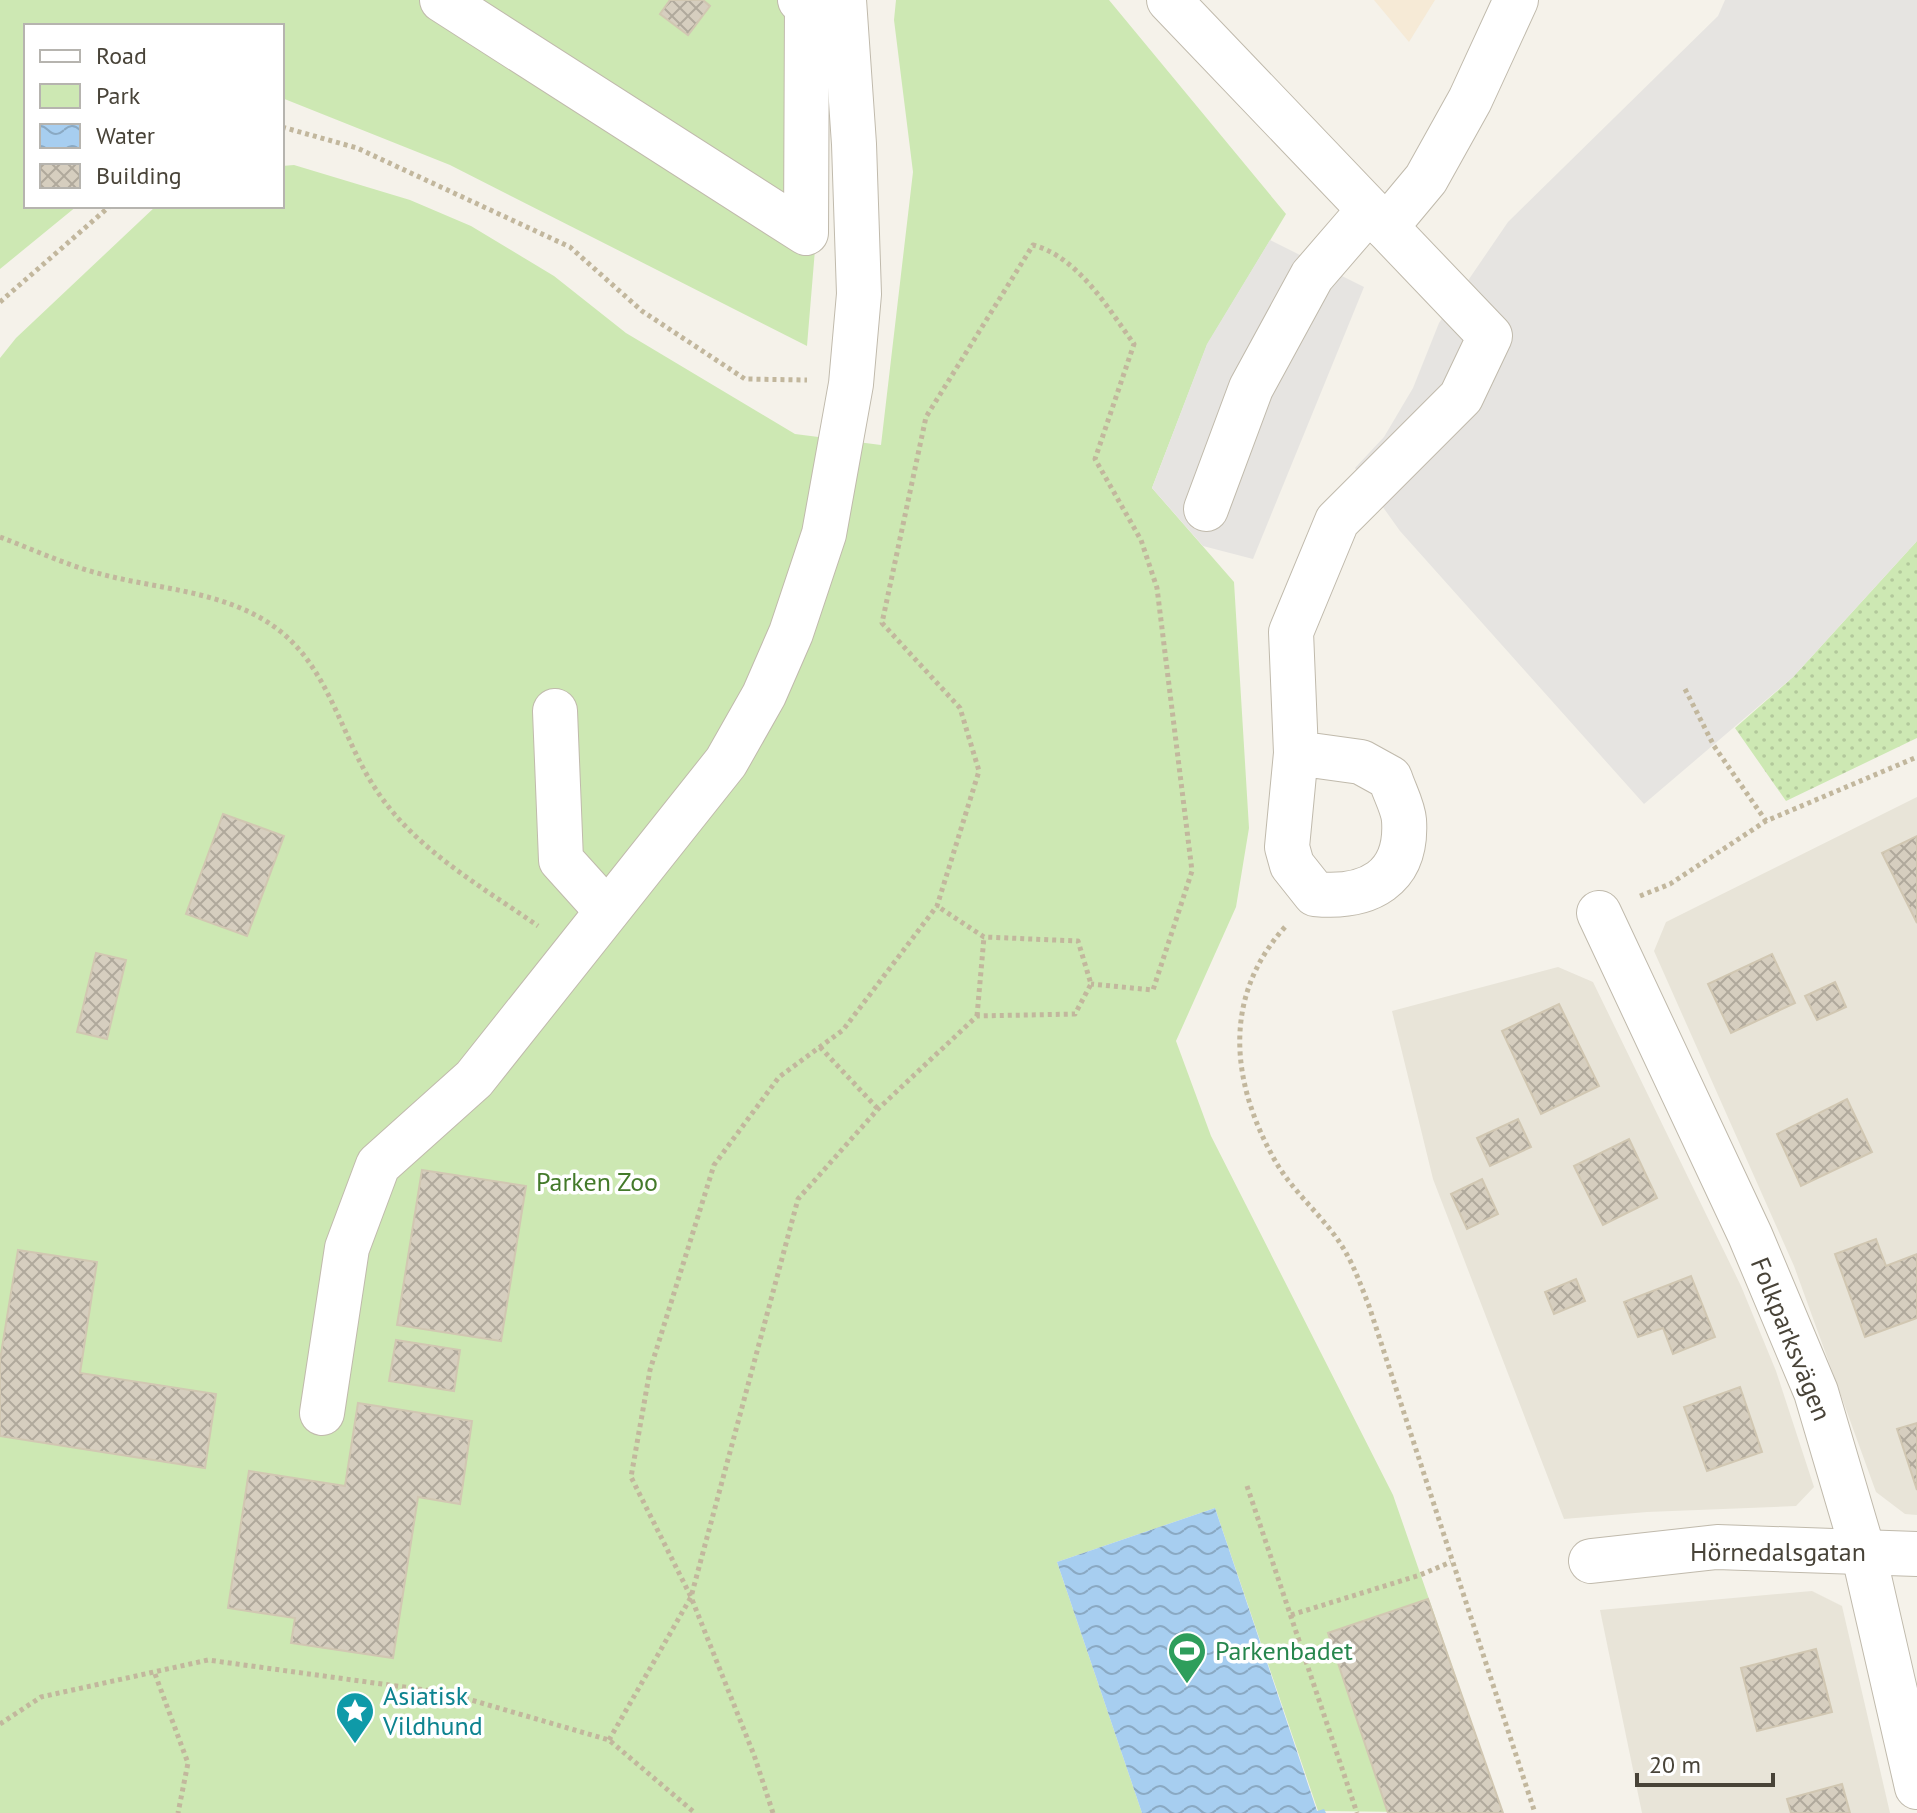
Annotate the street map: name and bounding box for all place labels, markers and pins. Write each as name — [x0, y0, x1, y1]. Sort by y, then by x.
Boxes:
sports icon: Parkenbadet — [1166, 1630, 1208, 1685]
place label: Parkenbadet — [1215, 1634, 1353, 1667]
place label: Asiatisk Vildhund — [382, 1679, 483, 1742]
place icon: Asiatisk Vildhund — [334, 1690, 376, 1745]

